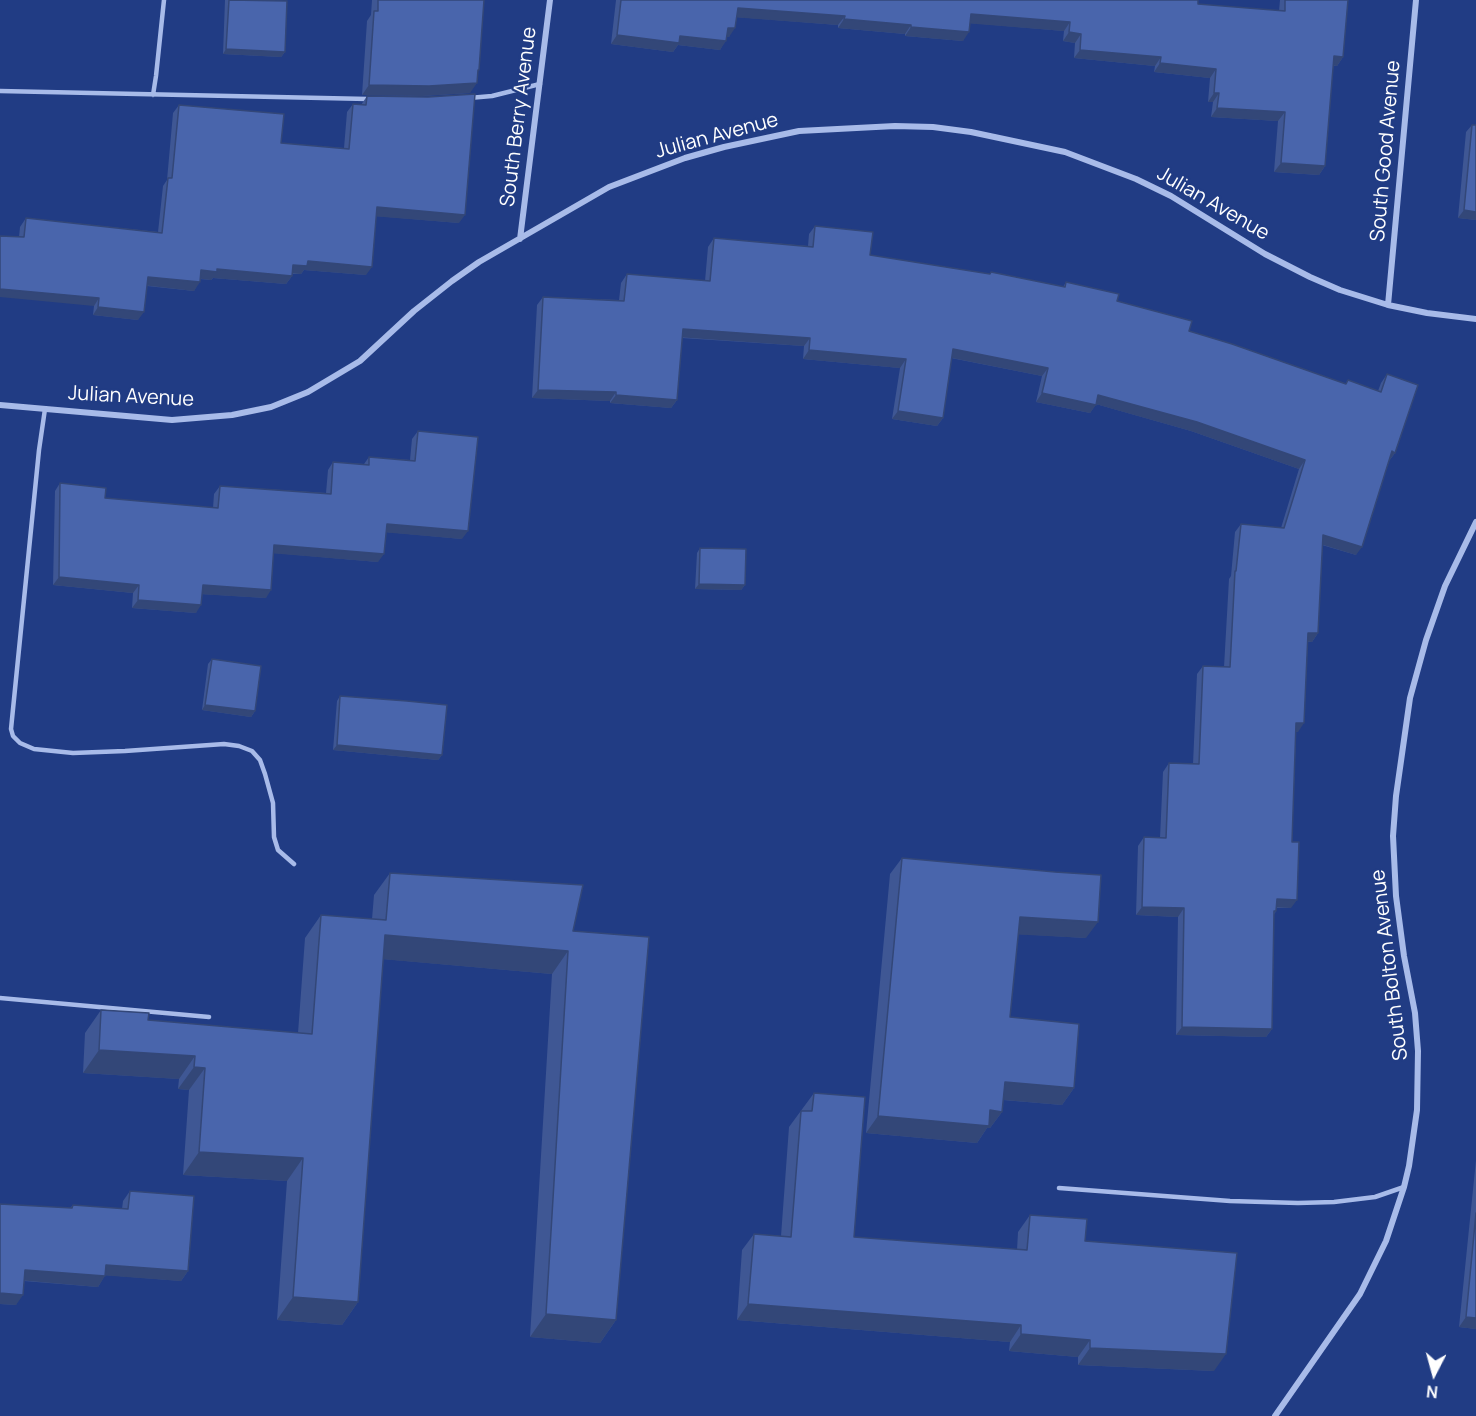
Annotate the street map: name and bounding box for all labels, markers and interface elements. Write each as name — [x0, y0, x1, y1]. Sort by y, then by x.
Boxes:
street label: South Berry Avenue — [496, 26, 542, 208]
street label: South Good Avenue — [1366, 59, 1406, 243]
street label: Julian Avenue — [653, 108, 781, 164]
street label: Julian Avenue — [1152, 162, 1274, 246]
street label: Julian Avenue — [67, 382, 195, 412]
street label: South Bolton Avenue — [1366, 868, 1414, 1062]
north arrow — [1404, 1344, 1464, 1404]
text: N — [1425, 1380, 1439, 1403]

